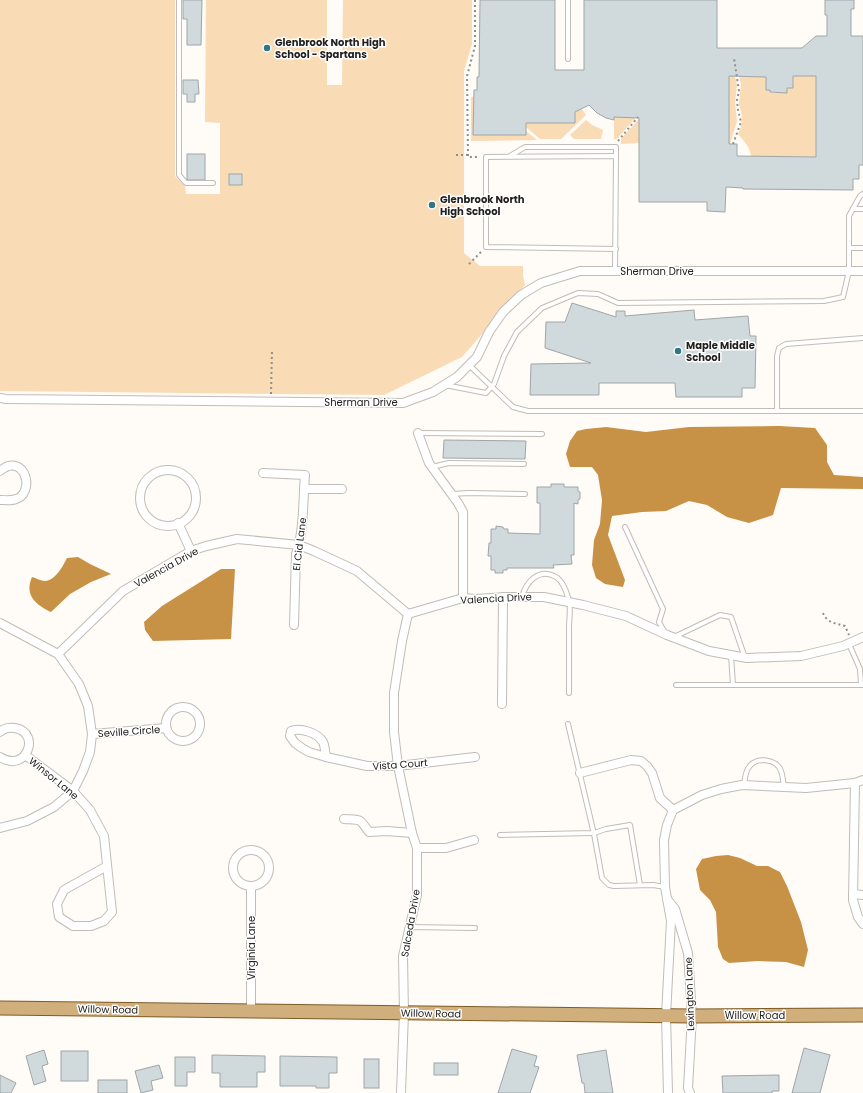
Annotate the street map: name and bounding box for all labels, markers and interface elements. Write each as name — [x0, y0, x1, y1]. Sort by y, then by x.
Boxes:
place label: Glenbrook North High School - Spartans — [275, 35, 386, 62]
marker: Glenbrook North High School - Spartans — [262, 43, 272, 53]
place label: Glenbrook North High School — [440, 192, 525, 219]
marker: Glenbrook North High School — [427, 200, 437, 210]
street label: Sherman Drive — [620, 264, 694, 279]
place label: Maple Middle School — [686, 338, 755, 365]
marker: Maple Middle School — [673, 346, 683, 356]
street label: Sherman Drive — [324, 395, 398, 410]
street label: El Cid Lane — [289, 517, 310, 572]
street label: Valencia Drive — [131, 544, 201, 591]
street label: Valencia Drive — [460, 589, 532, 608]
street label: Seville Circle — [97, 722, 161, 741]
street label: Winsor Lane — [26, 754, 82, 803]
street label: Vista Court — [372, 755, 429, 774]
street label: Salceda Drive — [397, 888, 424, 958]
street label: Virginia Lane — [244, 916, 259, 980]
street label: Lexington Lane — [681, 957, 698, 1031]
street label: Willow Road — [78, 1001, 138, 1018]
street label: Willow Road — [401, 1005, 461, 1022]
street label: Willow Road — [725, 1008, 785, 1023]

